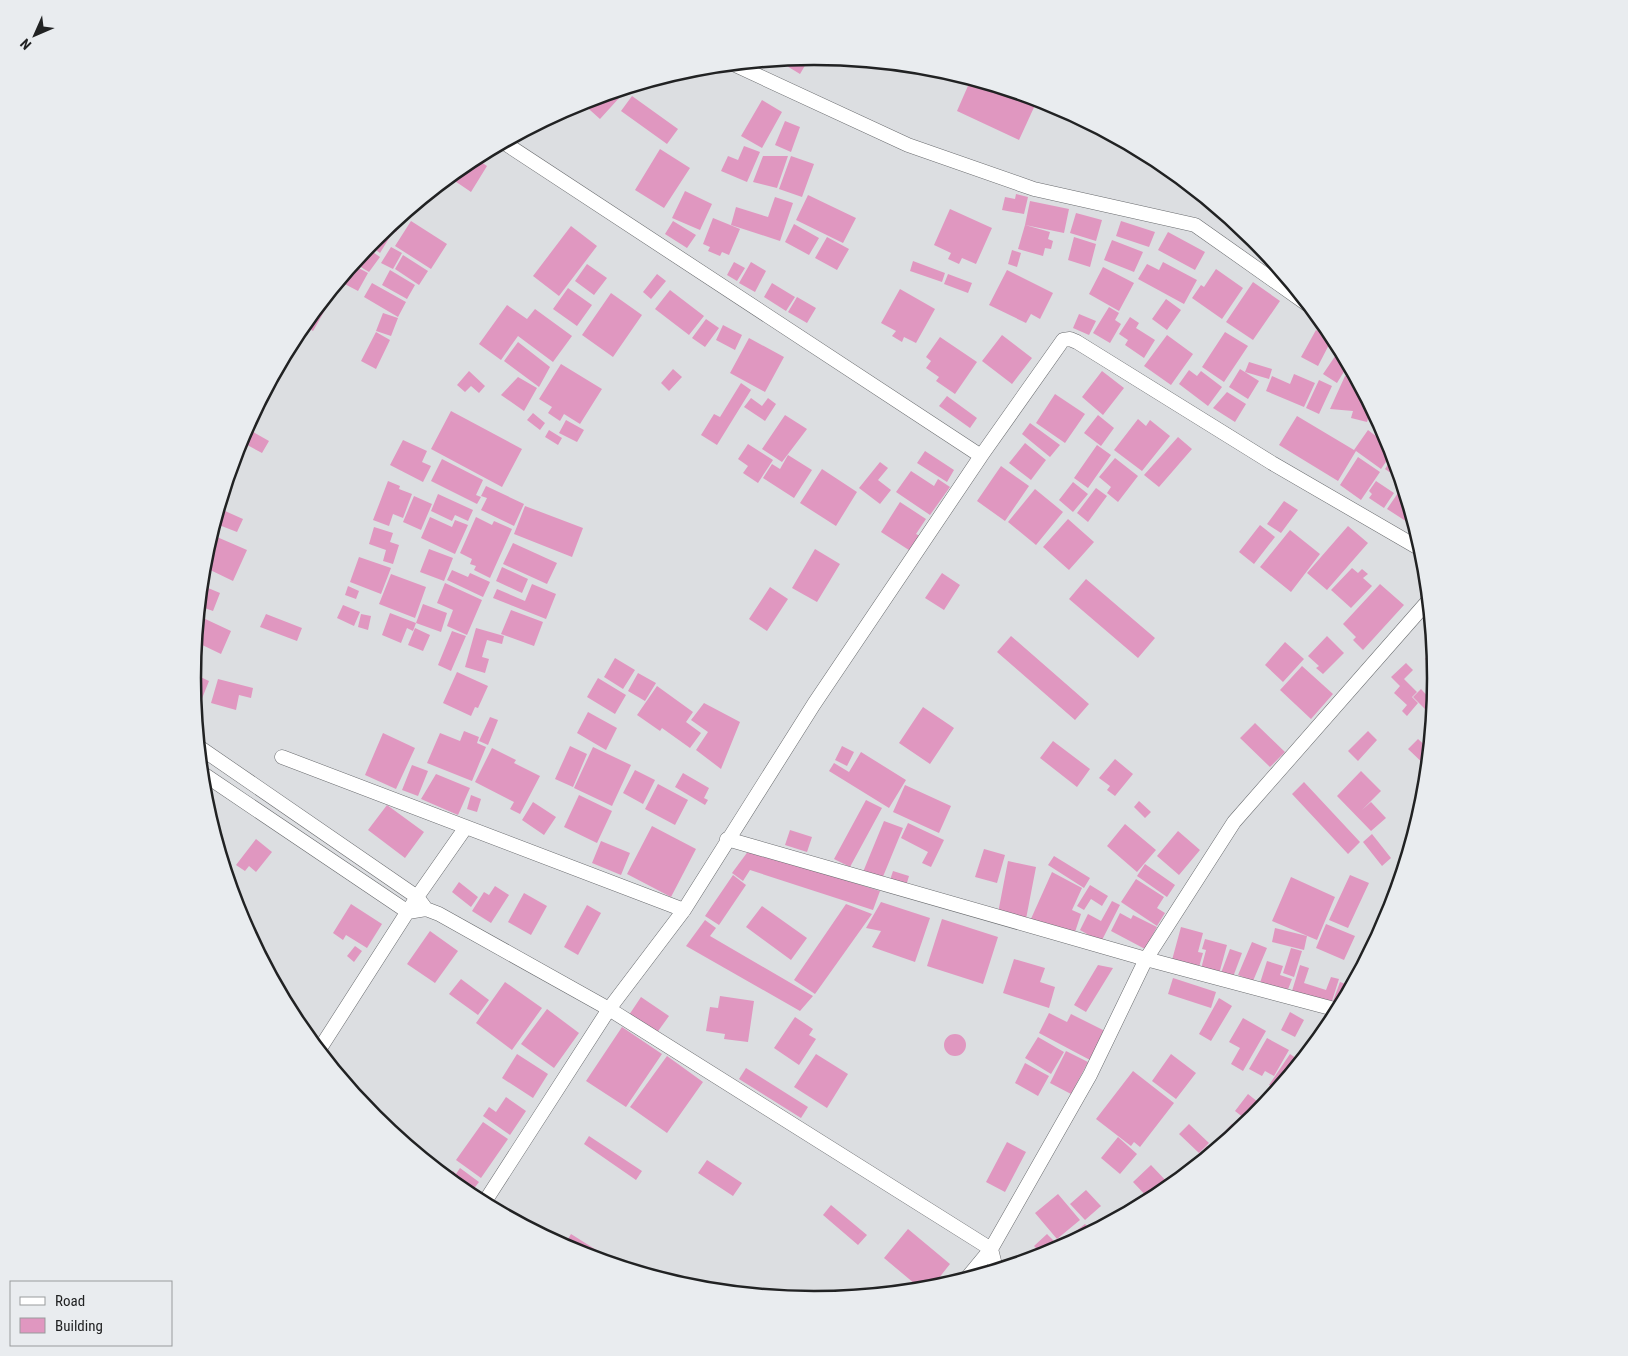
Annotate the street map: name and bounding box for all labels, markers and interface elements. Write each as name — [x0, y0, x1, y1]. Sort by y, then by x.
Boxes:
north arrow — [10, 10, 60, 60]
text: N — [17, 36, 34, 53]
legend — [10, 1281, 172, 1346]
text: Road — [55, 1292, 85, 1310]
text: Building — [55, 1317, 103, 1335]

